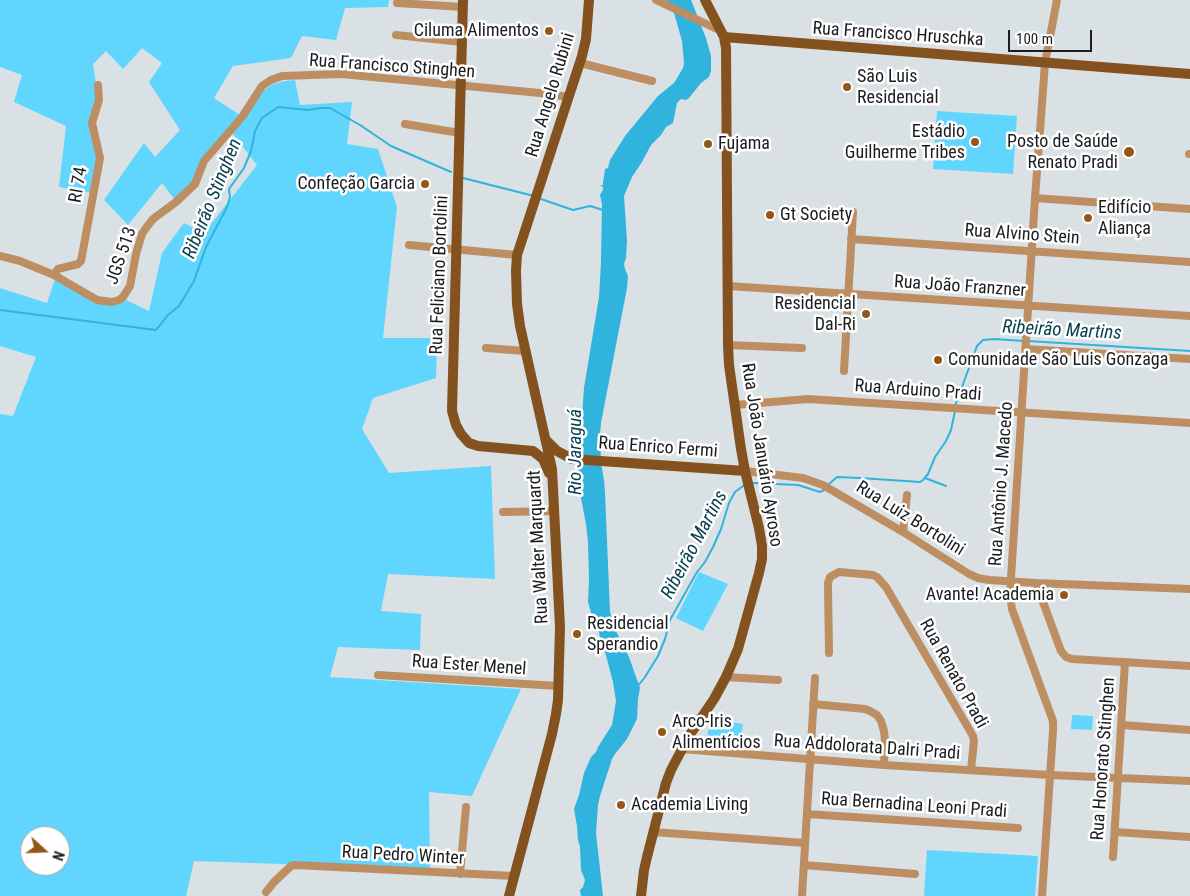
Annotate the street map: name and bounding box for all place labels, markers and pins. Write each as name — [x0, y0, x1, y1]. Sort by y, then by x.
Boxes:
place label: Ciluma Alimentos — [414, 20, 539, 42]
marker: Ciluma Alimentos — [543, 25, 555, 37]
place label: São Luis Residencial — [857, 66, 939, 108]
marker: São Luis Residencial — [841, 81, 853, 93]
place label: Estádio Guilherme Tribes — [845, 121, 965, 163]
place label: Posto de Saúde Renato Pradi — [1007, 131, 1118, 173]
place label: Fujama — [718, 133, 770, 155]
marker: Estádio Guilherme Tribes — [969, 136, 981, 148]
marker: Fujama — [702, 138, 714, 150]
marker: Posto de Saúde Renato Pradi — [1122, 145, 1136, 159]
place label: Confeção Garcia — [297, 173, 415, 195]
marker: Confeção Garcia — [419, 178, 431, 190]
place label: Edifício Aliança — [1098, 197, 1151, 240]
place label: Gt Society — [780, 204, 852, 226]
marker: Gt Society — [764, 209, 776, 221]
marker: Edifício Aliança — [1082, 212, 1094, 224]
place label: Residencial Dal-Ri — [774, 293, 856, 336]
marker: Residencial Dal-Ri — [860, 308, 872, 320]
place label: Comunidade São Luis Gonzaga — [948, 349, 1168, 371]
marker: Comunidade São Luis Gonzaga — [932, 354, 944, 366]
place label: Avante! Academia — [926, 584, 1054, 606]
marker: Avante! Academia — [1058, 589, 1070, 601]
place label: Residencial Sperandio — [587, 613, 669, 656]
marker: Residencial Sperandio — [571, 628, 583, 640]
place label: Arco-Iris Alimentícios — [672, 711, 761, 754]
marker: Arco-Iris Alimentícios — [656, 726, 668, 738]
place label: Academia Living — [631, 794, 748, 816]
marker: Academia Living — [615, 799, 627, 811]

